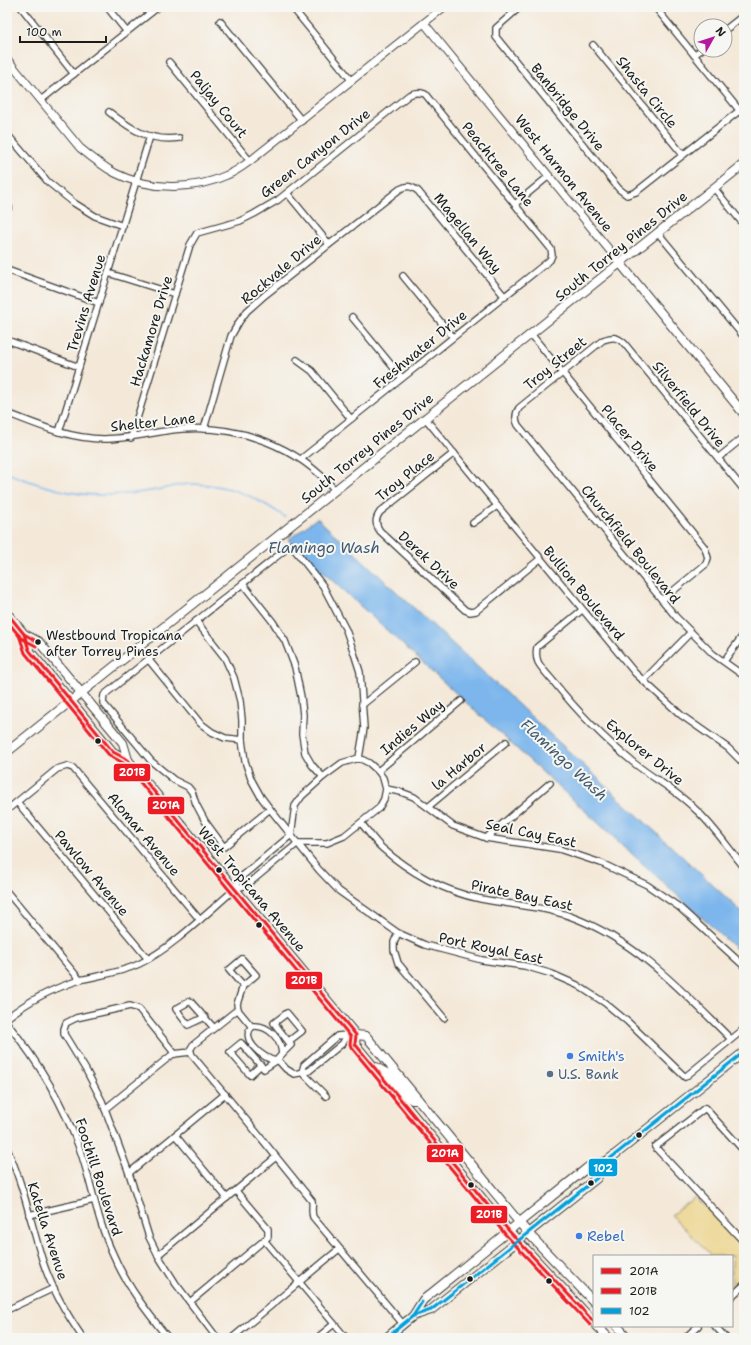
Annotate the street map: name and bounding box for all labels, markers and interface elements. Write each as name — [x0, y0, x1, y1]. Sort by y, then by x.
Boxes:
scale bar — [20, 18, 106, 44]
north arrow — [693, 18, 733, 58]
text: 100 m — [26, 24, 62, 40]
text: N — [712, 24, 729, 40]
street label: Shasta Circle — [612, 52, 682, 132]
street label: Banbridge Drive — [527, 59, 609, 155]
street label: Paljay Court — [186, 66, 252, 142]
street label: Green Canyon Drive — [256, 104, 374, 202]
street label: West Harmon Avenue — [511, 111, 617, 235]
street label: Peachtree Lane — [458, 118, 538, 210]
street label: South Torrey Pines Drive — [551, 187, 691, 305]
street label: Magellan Way — [430, 189, 506, 277]
street label: Rockvale Drive — [237, 230, 325, 308]
street label: Trevins Avenue — [63, 252, 109, 354]
street label: Hackamore Drive — [126, 273, 176, 389]
street label: Freshwater Drive — [369, 306, 471, 392]
street label: Troy Street — [520, 332, 590, 394]
street label: Silverfield Drive — [649, 357, 729, 451]
street label: South Torrey Pines Drive — [297, 389, 437, 507]
street label: Placer Drive — [597, 401, 663, 475]
street label: Shelter Lane — [110, 409, 197, 435]
street label: Troy Place — [372, 447, 438, 505]
street label: Churchfield Boulevard — [577, 481, 685, 607]
street label: Derek Drive — [395, 527, 464, 593]
water label: Flamingo Wash — [268, 538, 380, 558]
street label: Bullion Boulevard — [539, 542, 629, 644]
place label: Westbound Tropicana after Torrey Pines — [46, 627, 182, 660]
marker: Westbound Tropicana after Torrey Pines — [33, 637, 43, 647]
street label: Indies Way — [377, 695, 447, 759]
water label: Flamingo Wash — [516, 715, 612, 805]
street label: Explorer Drive — [602, 715, 688, 789]
unlabelled marker — [93, 736, 103, 746]
street label: la Harbor — [428, 738, 490, 794]
line badge: 201B — [113, 763, 151, 782]
text: 201B — [119, 765, 146, 780]
street label: Alomar Avenue — [104, 788, 184, 880]
line badge: 201A — [147, 796, 185, 815]
text: 201A — [152, 798, 181, 813]
street label: Seal Cay East — [484, 815, 578, 851]
street label: West Tropicana Avenue — [194, 823, 310, 955]
street label: Pawlow Avenue — [51, 826, 133, 920]
unlabelled marker — [214, 865, 224, 875]
street label: Pirate Bay East — [469, 875, 575, 915]
unlabelled marker — [254, 920, 264, 930]
street label: Port Royal East — [437, 928, 545, 968]
line badge: 201B — [285, 971, 323, 990]
text: 201B — [291, 973, 318, 988]
place label: Smith's — [578, 1047, 625, 1065]
marker: Smith's — [565, 1051, 575, 1061]
place label: U.S. Bank — [558, 1065, 619, 1083]
marker: U.S. Bank — [545, 1069, 555, 1079]
street label: Foothill Boulevard — [71, 1116, 127, 1238]
unlabelled marker — [634, 1130, 644, 1140]
line badge: 201A — [426, 1144, 464, 1163]
text: 201A — [431, 1146, 460, 1161]
line badge: 102 — [588, 1158, 618, 1177]
text: 102 — [593, 1161, 613, 1176]
unlabelled marker — [586, 1178, 596, 1188]
street label: Katella Avenue — [24, 1180, 72, 1282]
unlabelled marker — [466, 1180, 476, 1190]
line badge: 201B — [470, 1205, 508, 1224]
text: 201B — [476, 1207, 503, 1222]
place label: Rebel — [587, 1227, 625, 1245]
marker: Rebel — [574, 1231, 584, 1241]
legend — [593, 1255, 733, 1327]
text: 201A — [629, 1263, 659, 1279]
unlabelled marker — [465, 1274, 475, 1284]
unlabelled marker — [544, 1276, 554, 1286]
text: 201B — [629, 1283, 657, 1299]
text: 102 — [629, 1303, 650, 1319]

